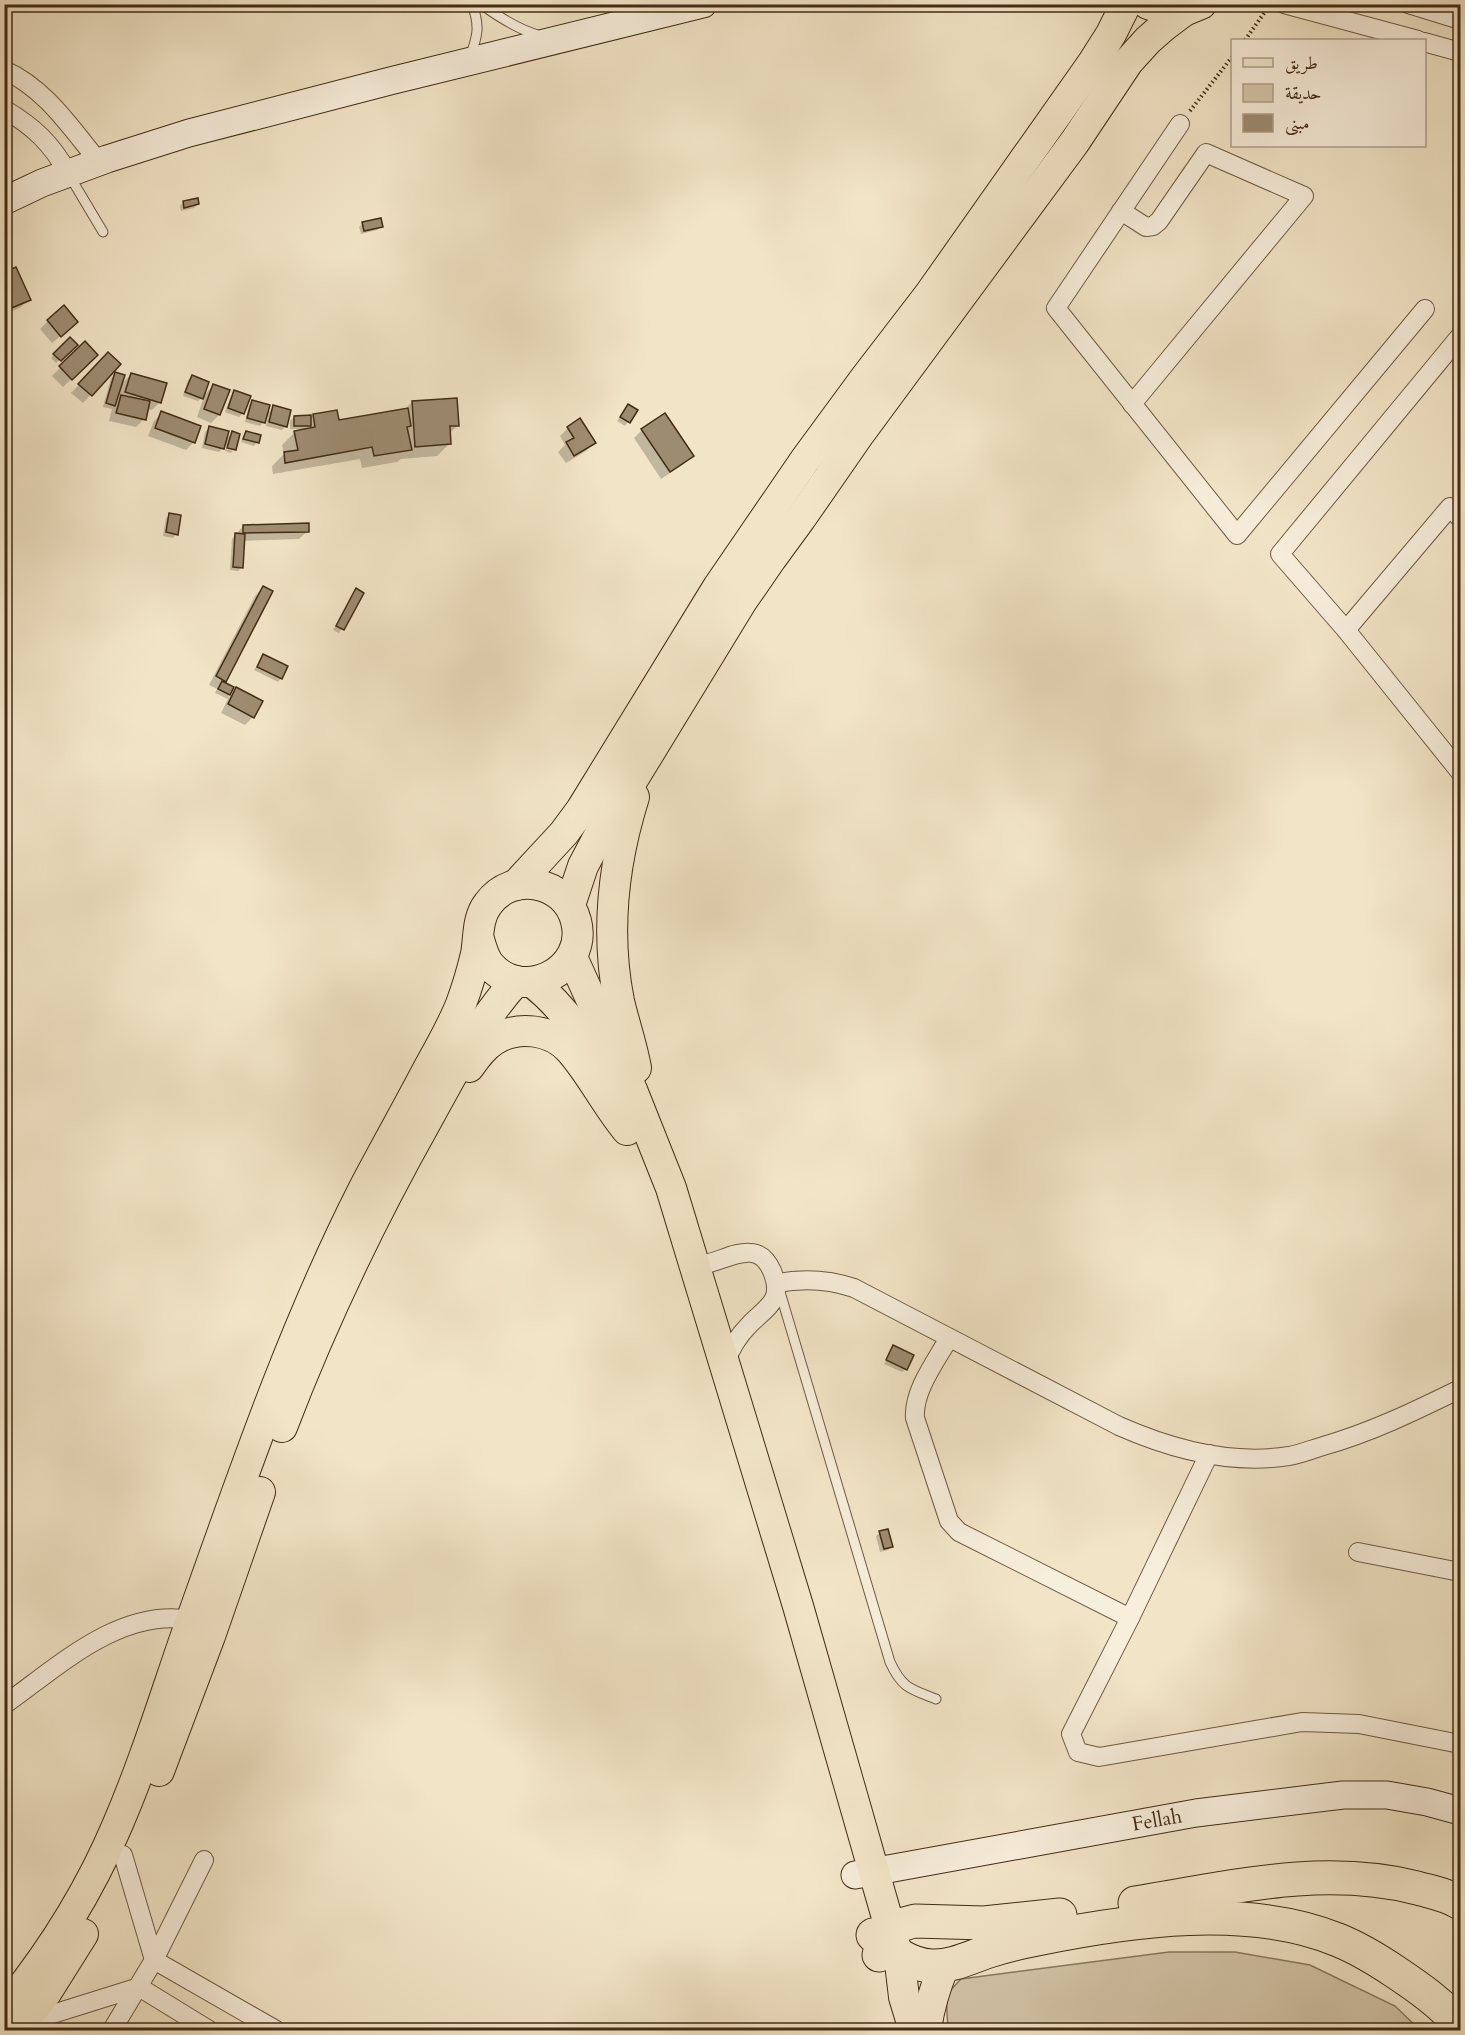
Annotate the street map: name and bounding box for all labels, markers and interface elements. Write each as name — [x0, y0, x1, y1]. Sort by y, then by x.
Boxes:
legend — [1231, 39, 1426, 147]
text: طريق — [1285, 51, 1318, 76]
text: حديقة — [1285, 81, 1321, 106]
text: مبنى — [1285, 111, 1310, 136]
street label: Fellah — [1130, 1802, 1184, 1838]

